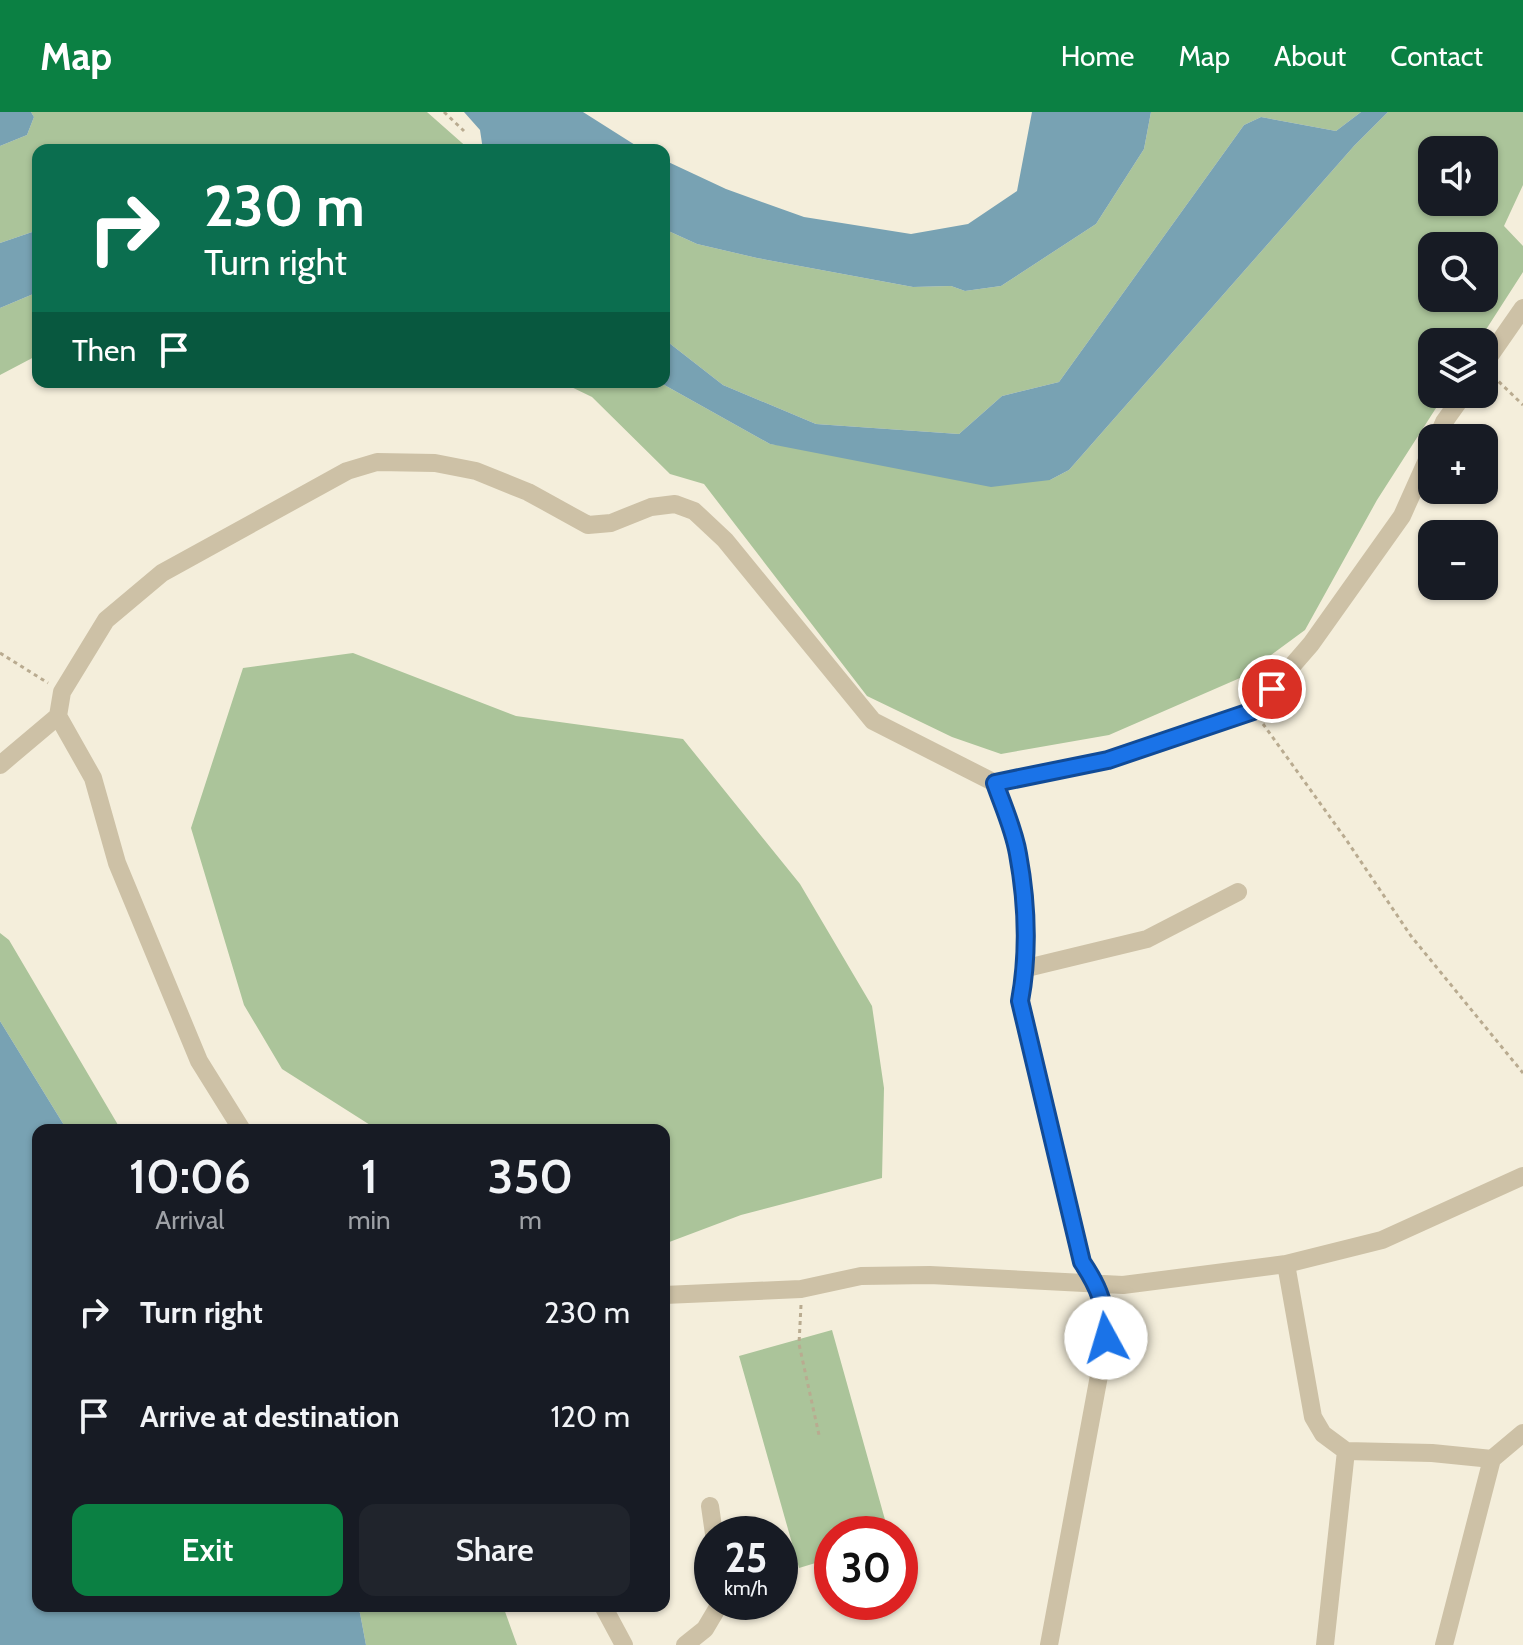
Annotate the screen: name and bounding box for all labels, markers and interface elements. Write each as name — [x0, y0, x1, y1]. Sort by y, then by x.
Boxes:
text: Map — [40, 33, 112, 80]
text: Home — [1061, 39, 1134, 73]
text: Map — [1178, 39, 1230, 73]
text: About — [1274, 39, 1346, 73]
text: Contact — [1390, 39, 1483, 73]
map controls — [1418, 136, 1498, 600]
button: sound — [1418, 136, 1498, 216]
text: 230 m — [204, 172, 365, 240]
icon: right — [72, 176, 176, 280]
button: search — [1418, 232, 1498, 312]
text: Turn right — [204, 240, 347, 284]
icon: arrive — [152, 328, 196, 372]
button: layers — [1418, 328, 1498, 408]
text: Then — [72, 332, 136, 369]
button: + — [1418, 424, 1498, 504]
button: − — [1418, 520, 1498, 600]
pin — [1238, 655, 1306, 723]
icon: arrive — [1250, 667, 1294, 711]
text: 10:06 — [129, 1147, 251, 1205]
text: 1 — [361, 1147, 378, 1205]
text: 350 — [488, 1147, 573, 1205]
text: Arrival — [155, 1204, 225, 1236]
text: min — [348, 1204, 391, 1236]
text: m — [519, 1204, 542, 1236]
icon: right — [72, 1290, 116, 1334]
text: Turn right — [140, 1294, 263, 1331]
text: 230 m — [544, 1294, 630, 1331]
position arrow — [1064, 1296, 1148, 1380]
icon: arrive — [72, 1394, 116, 1438]
text: Arrive at destination — [140, 1398, 400, 1435]
text: 120 m — [550, 1398, 630, 1435]
button: Exit — [72, 1504, 343, 1596]
button: Share — [359, 1504, 630, 1596]
speed limit sign: 30 — [814, 1516, 918, 1620]
text: 25 — [725, 1533, 767, 1582]
text: km/h — [724, 1576, 768, 1600]

